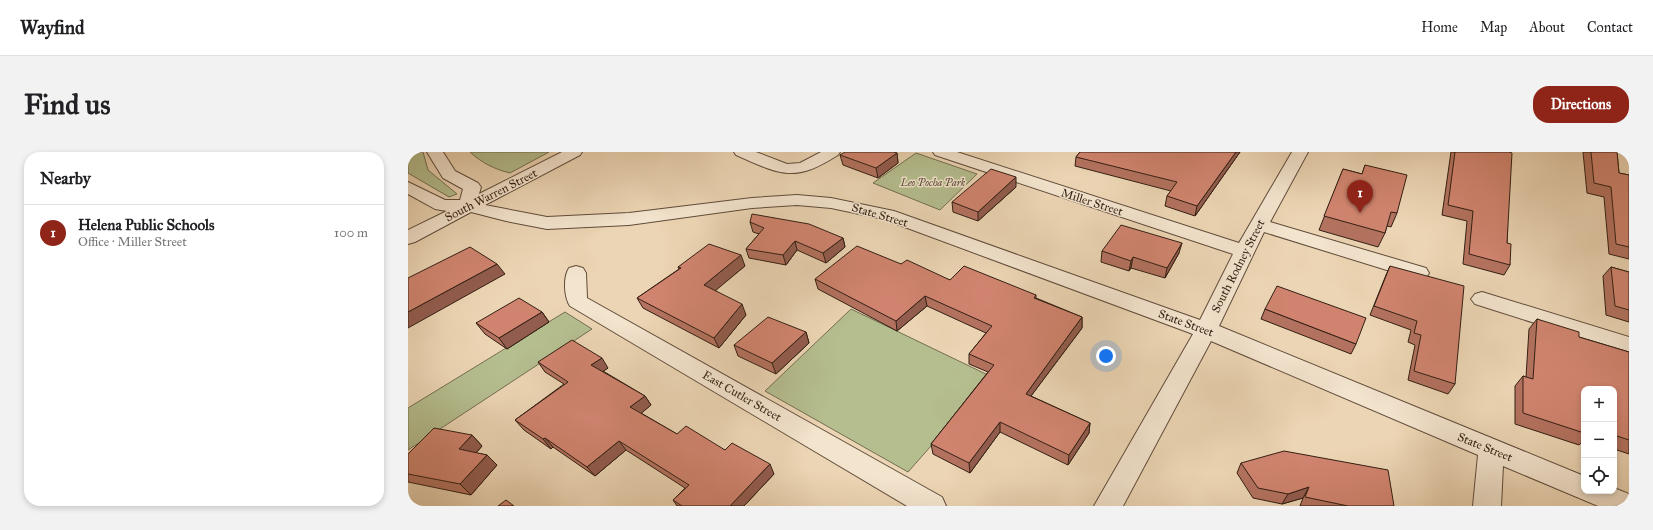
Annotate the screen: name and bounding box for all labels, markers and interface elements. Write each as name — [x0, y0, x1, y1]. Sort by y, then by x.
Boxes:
text: Wayfind — [20, 16, 85, 39]
text: Home — [1421, 19, 1458, 36]
text: Map — [1480, 19, 1507, 36]
text: About — [1529, 19, 1565, 36]
text: Contact — [1587, 19, 1633, 36]
button: Directions — [1533, 86, 1629, 123]
text: Find us — [24, 87, 110, 122]
street label: South Warren Street — [443, 165, 540, 224]
text: Nearby — [40, 168, 91, 189]
park label: Leo Pocha Park — [900, 177, 966, 189]
pin: 1 — [1347, 180, 1373, 213]
street label: Miller Street — [1059, 185, 1125, 219]
street label: State Street — [850, 200, 910, 230]
text: Helena Public Schools — [78, 216, 215, 234]
street label: South Rodney Street — [1208, 216, 1268, 315]
text: 1 — [50, 225, 56, 241]
text: 100 m — [334, 225, 368, 241]
text: Office · Miller Street — [78, 234, 187, 250]
street label: State Street — [1156, 307, 1216, 340]
your location — [1096, 346, 1116, 366]
street label: East Cutler Street — [700, 368, 785, 425]
map controls — [1581, 386, 1617, 494]
button: + — [1581, 386, 1617, 422]
button: − — [1581, 422, 1617, 458]
street label: State Street — [1456, 430, 1515, 465]
button: locate — [1581, 458, 1617, 494]

